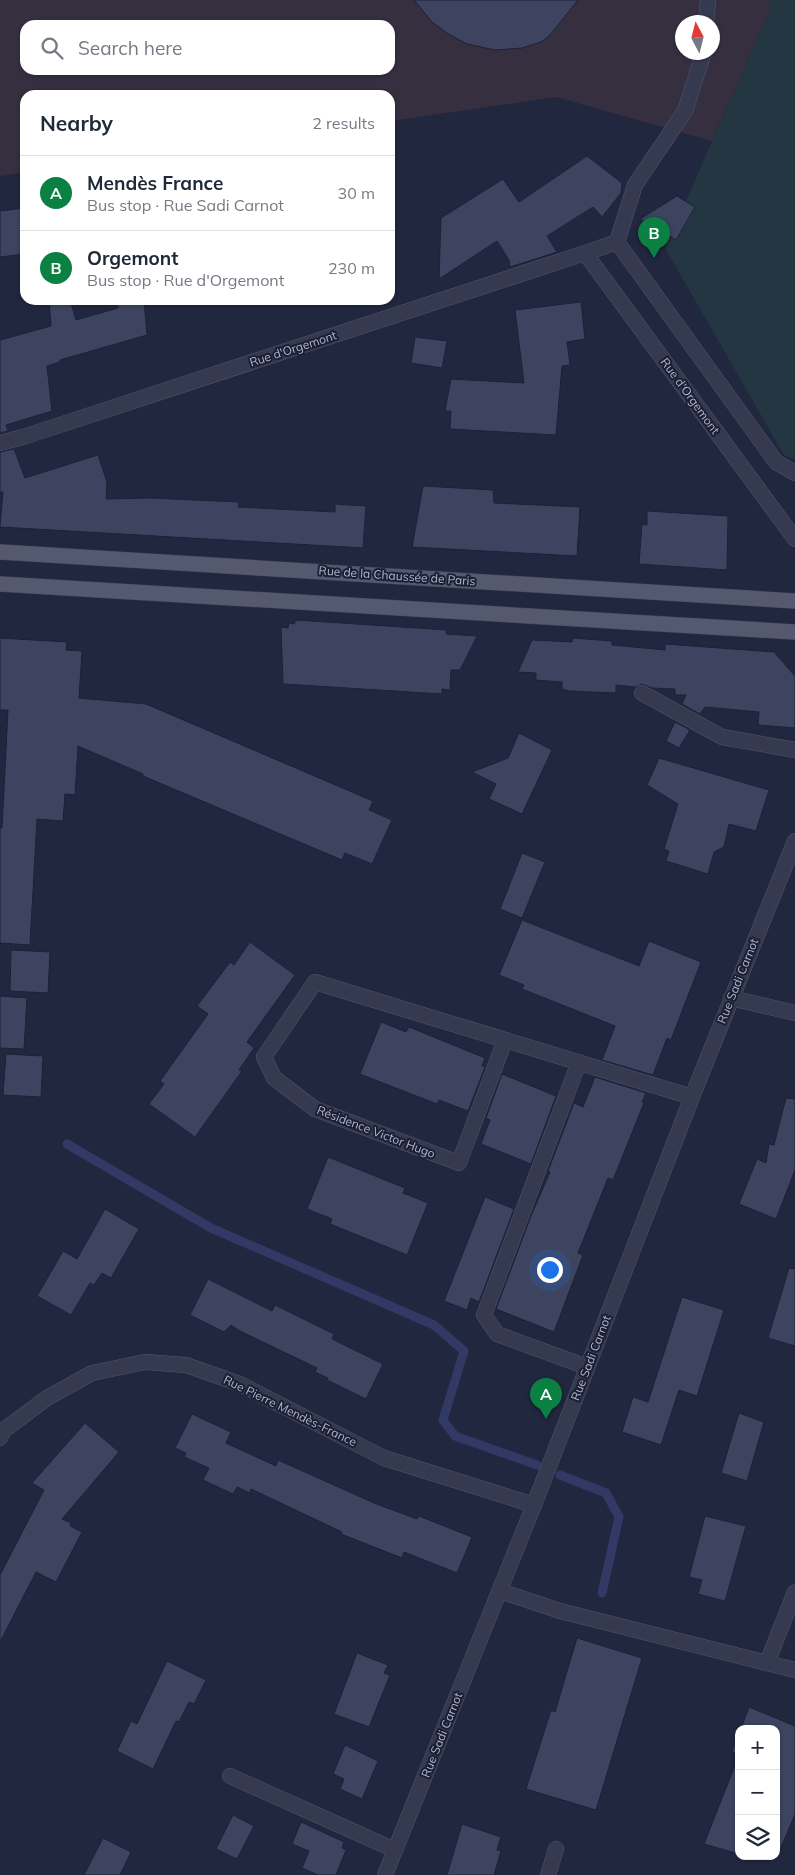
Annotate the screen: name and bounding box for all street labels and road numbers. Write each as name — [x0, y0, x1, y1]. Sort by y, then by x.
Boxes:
street label: Rue d'Orgemont — [247, 327, 338, 370]
street label: Rue d'Orgemont — [658, 355, 723, 437]
street label: Rue de la Chaussée de Paris — [318, 563, 476, 588]
street label: Rue Sadi Carnot — [714, 936, 761, 1026]
street label: Résidence Victor Hugo — [315, 1102, 438, 1161]
street label: Rue Sadi Carnot — [567, 1313, 614, 1403]
street label: Rue Pierre Mendès-France — [221, 1372, 359, 1449]
street label: Rue Sadi Carnot — [418, 1690, 465, 1780]

